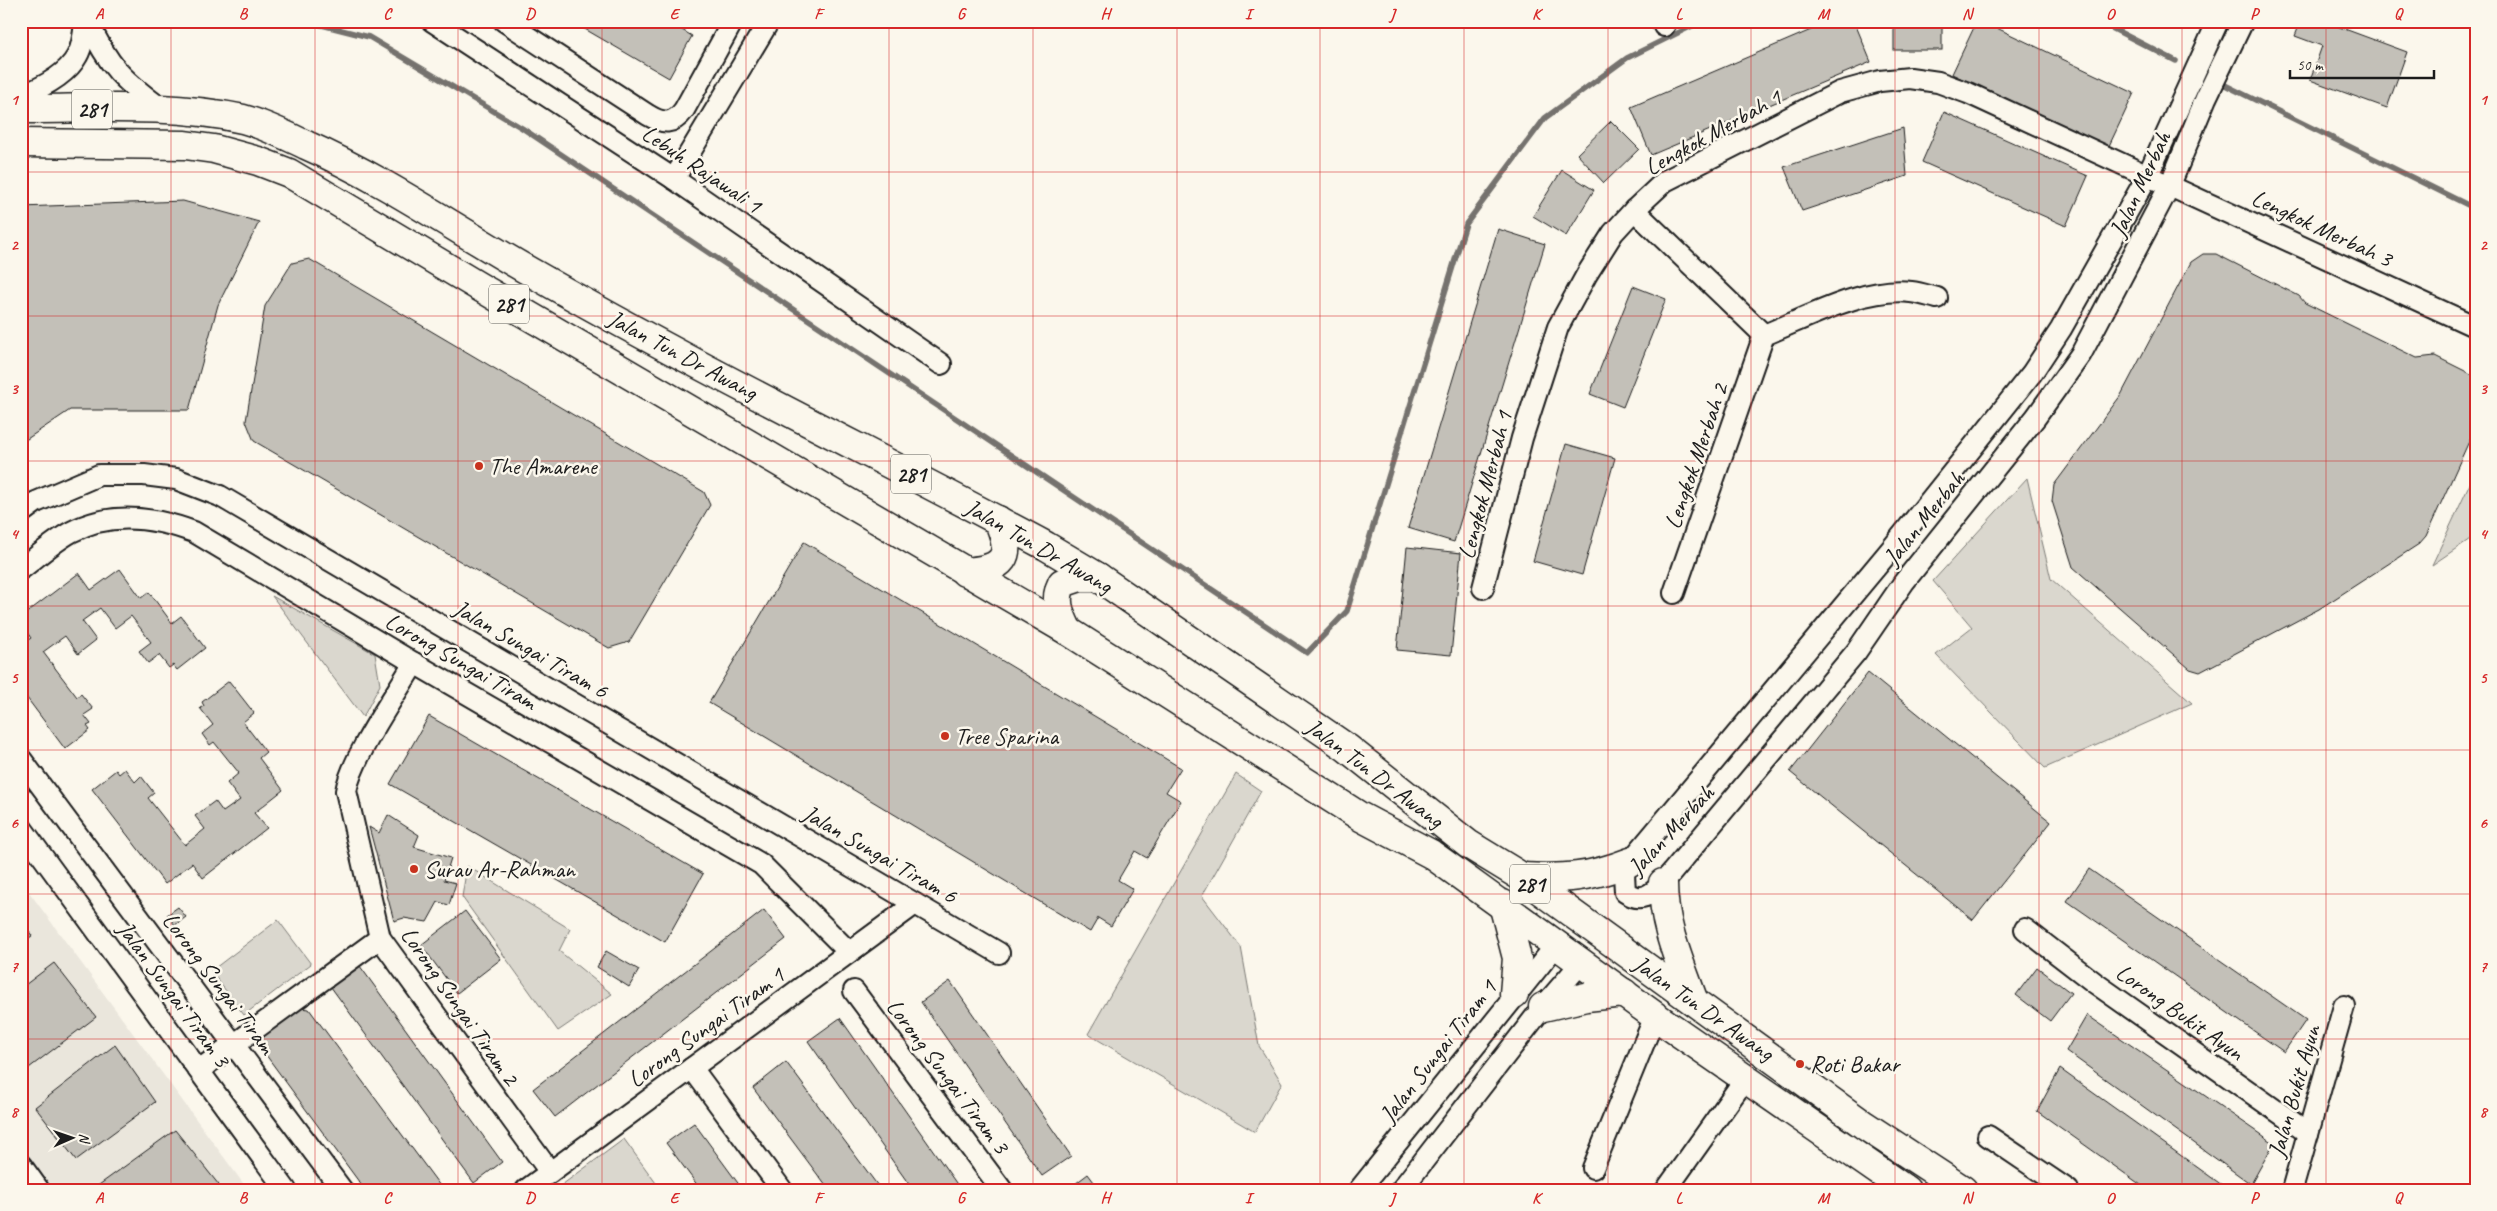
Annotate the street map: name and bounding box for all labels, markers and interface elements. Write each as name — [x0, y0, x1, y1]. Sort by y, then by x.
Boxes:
text: A — [95, 4, 105, 24]
text: B — [239, 4, 249, 24]
text: C — [383, 4, 393, 24]
text: D — [525, 4, 536, 24]
text: E — [670, 4, 681, 24]
text: F — [814, 4, 825, 24]
text: G — [957, 4, 967, 24]
text: H — [1100, 4, 1112, 24]
text: I — [1245, 4, 1255, 24]
text: J — [1388, 4, 1397, 24]
text: K — [1532, 4, 1544, 24]
text: L — [1676, 4, 1684, 24]
text: M — [1817, 4, 1831, 24]
text: N — [1962, 4, 1975, 24]
text: O — [2106, 4, 2116, 24]
text: P — [2250, 4, 2260, 24]
text: Q — [2394, 4, 2404, 24]
scale bar — [2290, 48, 2433, 80]
text: 50 m — [2297, 56, 2324, 75]
street label: Lengkok Merbah 1 — [1639, 82, 1788, 182]
text: 1 — [10, 90, 19, 110]
road number: 281 — [72, 90, 112, 128]
text: 1 — [2479, 90, 2488, 110]
street label: Lebuh Rajawali 1 — [636, 118, 769, 221]
street label: Jalan Merbah — [2102, 125, 2178, 243]
street label: Lengkok Merbah 3 — [2247, 182, 2399, 275]
text: 2 — [10, 235, 19, 255]
text: 2 — [2479, 235, 2488, 255]
road number: 281 — [489, 284, 529, 324]
street label: Jalan Tun Dr Awang — [602, 303, 764, 408]
street label: Lengkok Merbah 2 — [1657, 377, 1736, 533]
text: 3 — [10, 379, 19, 399]
text: 3 — [2479, 379, 2488, 399]
street label: Lengkok Merbah 1 — [1451, 407, 1519, 562]
place label: The Amarene — [489, 451, 599, 481]
road number: 281 — [891, 454, 931, 494]
marker: The Amarene — [473, 460, 485, 472]
street label: Jalan Merbah — [1876, 464, 1972, 572]
street label: Jalan Tun Dr Awang — [959, 491, 1119, 601]
text: 4 — [10, 524, 19, 544]
text: 4 — [2479, 524, 2488, 544]
street label: Jalan Sungai Tiram 6 — [448, 592, 615, 706]
street label: Lorong Sungai Tiram — [380, 606, 544, 718]
text: 5 — [11, 668, 20, 688]
text: 5 — [2480, 668, 2489, 688]
street label: Jalan Tun Dr Awang — [1299, 711, 1451, 836]
place label: Tree Sparina — [955, 721, 1060, 751]
marker: Tree Sparina — [939, 730, 951, 742]
street label: Jalan Merbah — [1621, 778, 1721, 882]
street label: Jalan Sungai Tiram 6 — [797, 797, 964, 911]
text: 6 — [10, 813, 19, 833]
text: 6 — [2479, 813, 2488, 833]
place label: Surau Ar-Rahman — [424, 854, 576, 884]
marker: Surau Ar-Rahman — [408, 863, 420, 875]
road number: 281 — [1510, 864, 1550, 904]
street label: Lorong Sungai Tiram — [156, 906, 284, 1062]
street label: Jalan Sungai Tiram 3 — [110, 914, 238, 1075]
street label: Lorong Sungai Tiram 2 — [394, 921, 527, 1093]
street label: Jalan Tun Dr Awang — [1627, 948, 1781, 1068]
text: 7 — [10, 957, 19, 977]
street label: Lorong Bukit Ayun — [2110, 957, 2251, 1068]
text: 7 — [2479, 957, 2488, 977]
street label: Lorong Sungai Tiram 1 — [622, 959, 791, 1094]
street label: Jalan Sungai Tiram 1 — [1372, 973, 1504, 1129]
street label: Lorong Sungai Tiram 3 — [880, 993, 1017, 1161]
street label: Jalan Bukit Ayun — [2261, 1020, 2327, 1161]
place label: Roti Bakar — [1810, 1049, 1902, 1079]
marker: Roti Bakar — [1794, 1058, 1806, 1070]
text: 8 — [10, 1102, 19, 1122]
text: 8 — [2479, 1102, 2488, 1122]
north arrow — [48, 1114, 98, 1164]
text: N — [76, 1133, 93, 1145]
text: A — [95, 1188, 105, 1208]
text: B — [239, 1188, 249, 1208]
text: C — [383, 1188, 393, 1208]
text: D — [525, 1188, 536, 1208]
text: E — [670, 1188, 681, 1208]
text: F — [814, 1188, 825, 1208]
text: G — [957, 1188, 967, 1208]
text: H — [1100, 1188, 1112, 1208]
text: I — [1245, 1188, 1255, 1208]
text: J — [1388, 1188, 1397, 1208]
text: K — [1532, 1188, 1544, 1208]
text: L — [1676, 1188, 1684, 1208]
text: M — [1817, 1188, 1831, 1208]
text: N — [1962, 1188, 1975, 1208]
text: O — [2106, 1188, 2116, 1208]
text: P — [2250, 1188, 2260, 1208]
text: Q — [2394, 1188, 2404, 1208]

